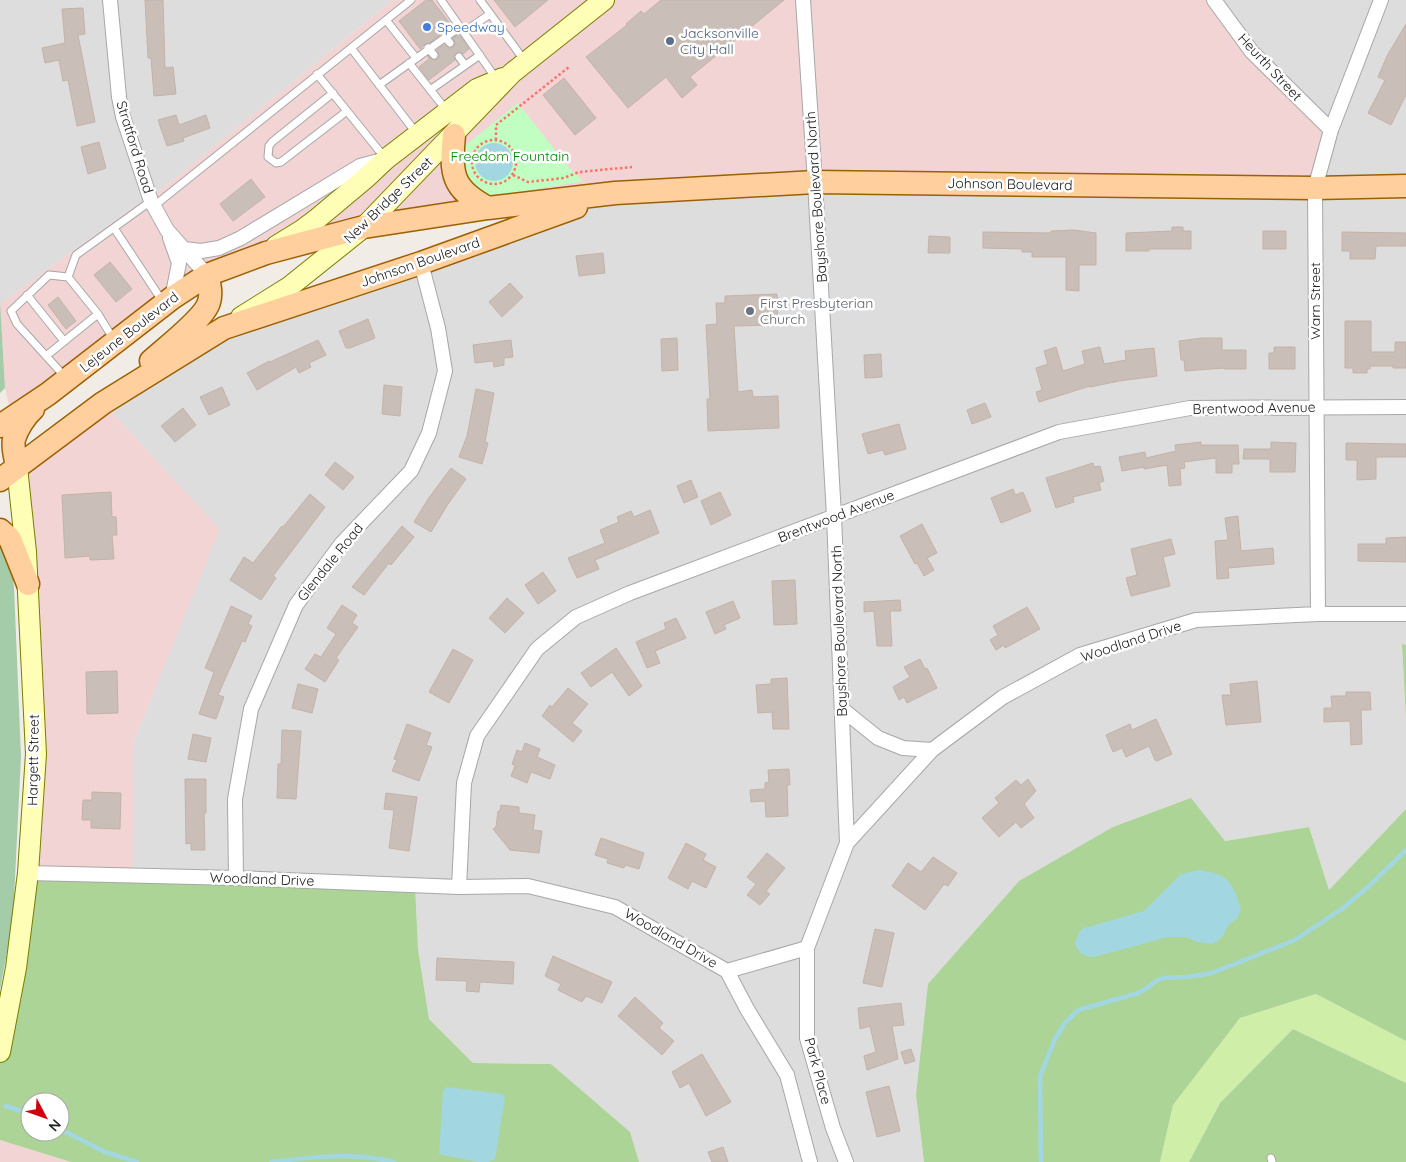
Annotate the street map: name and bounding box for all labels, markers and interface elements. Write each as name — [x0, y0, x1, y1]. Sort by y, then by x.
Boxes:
place label: Speedway — [437, 18, 505, 36]
marker: Speedway — [421, 21, 433, 33]
place label: Jacksonville City Hall — [680, 24, 759, 58]
street label: Heurth Street — [1234, 29, 1306, 105]
marker: Jacksonville City Hall — [664, 35, 676, 47]
street label: Stratford Road — [112, 99, 158, 195]
street label: Bayshore Boulevard North — [801, 111, 831, 283]
park label: Freedom Fountain — [451, 147, 569, 165]
street label: New Bridge Street — [340, 153, 436, 247]
street label: Johnson Boulevard — [947, 174, 1073, 194]
street label: Johnson Boulevard — [358, 233, 482, 291]
street label: Warn Street — [1306, 262, 1324, 340]
street label: Lejeune Boulevard — [76, 288, 182, 376]
place label: First Presbyterian Church — [760, 294, 873, 328]
marker: First Presbyterian Church — [744, 305, 756, 317]
street label: Brentwood Avenue — [1192, 398, 1316, 418]
street label: Brentwood Avenue — [775, 486, 897, 546]
street label: Glendale Road — [293, 519, 367, 605]
street label: Bayshore Boulevard North — [827, 545, 851, 717]
street label: Woodland Drive — [1079, 616, 1184, 666]
street label: Hargett Street — [23, 714, 43, 806]
street label: Woodland Drive — [209, 868, 315, 890]
street label: Woodland Drive — [621, 904, 721, 972]
street label: Park Place — [800, 1036, 836, 1107]
north arrow — [20, 1092, 70, 1142]
text: N — [45, 1116, 65, 1135]

